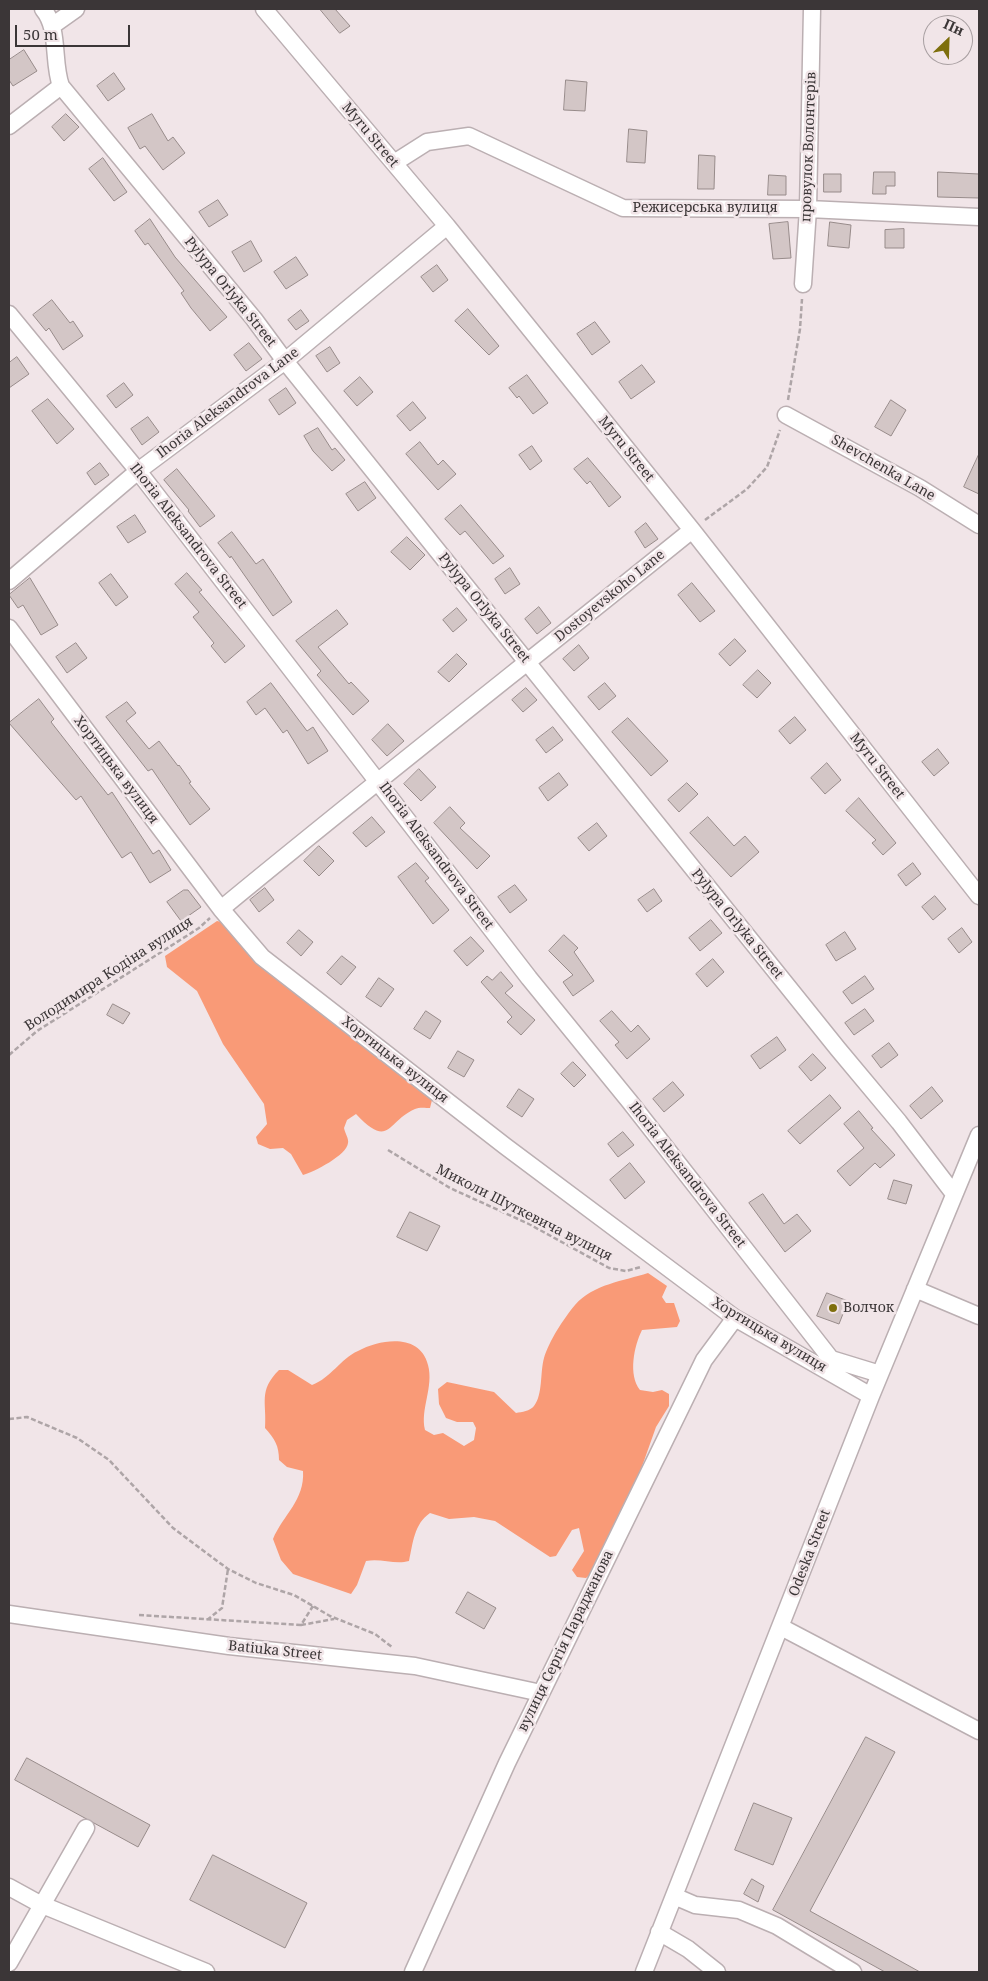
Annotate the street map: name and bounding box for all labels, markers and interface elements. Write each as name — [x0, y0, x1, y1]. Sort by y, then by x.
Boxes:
text: Пн — [941, 14, 967, 40]
scale bar — [18, 15, 132, 47]
north arrow — [923, 15, 973, 65]
text: 50 m — [23, 24, 58, 44]
street label: провулок Волонтерів — [798, 72, 820, 222]
street label: Myru Street — [338, 99, 402, 171]
street label: Режисерська вулиця — [632, 200, 778, 216]
street label: Pylypa Orlyka Street — [180, 234, 280, 350]
street label: Ihoria Aleksandrova Lane — [154, 344, 302, 462]
street label: Myru Street — [595, 413, 657, 485]
street label: Shevchenka Lane — [828, 431, 938, 505]
street label: Ihoria Aleksandrova Street — [126, 460, 250, 612]
street label: Dostoyevskoho Lane — [552, 546, 668, 646]
street label: Pylypa Orlyka Street — [434, 550, 534, 666]
street label: Хортицька вулиця — [70, 713, 162, 827]
street label: Myru Street — [846, 730, 908, 802]
street label: Ihoria Aleksandrova Street — [375, 779, 497, 933]
street label: Pylypa Orlyka Street — [687, 866, 787, 982]
street label: Володимира Кодіна вулиця — [22, 913, 196, 1035]
street label: Хортицька вулиця — [338, 1013, 452, 1107]
street label: Ihoria Aleksandrova Street — [625, 1099, 749, 1251]
street label: Миколи Шуткевича вулиця — [433, 1161, 615, 1265]
street label: Хортицька вулиця — [709, 1294, 829, 1376]
place label: Волчок — [843, 1300, 894, 1316]
marker: Волчок — [827, 1302, 839, 1314]
street label: Odeska Street — [786, 1507, 834, 1599]
street label: вулиця Сергія Параджанова — [515, 1548, 617, 1734]
street label: Batiuka Street — [227, 1638, 323, 1664]

